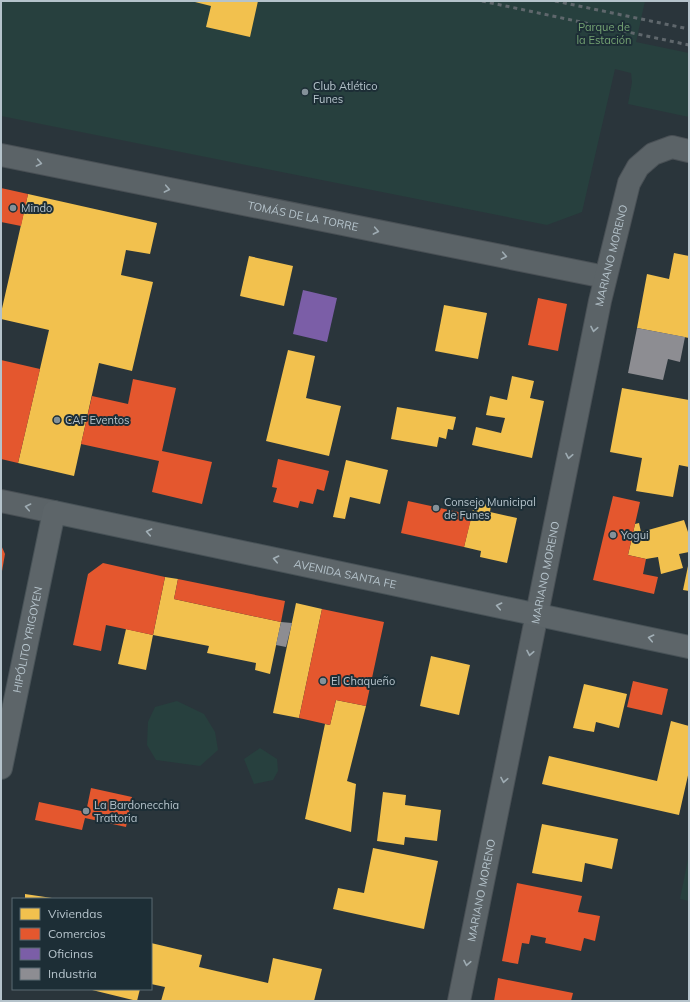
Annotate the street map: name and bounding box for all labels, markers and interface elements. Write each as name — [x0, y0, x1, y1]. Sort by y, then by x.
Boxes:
park label: Parque de la Estación — [576, 20, 632, 47]
place label: Club Atlético Funes — [313, 79, 377, 106]
marker: Club Atlético Funes — [300, 87, 310, 97]
one-way arrow — [36, 158, 42, 166]
one-way arrow — [164, 184, 170, 192]
street label: TOMÁS DE LA TORRE — [246, 198, 359, 234]
place label: Mindo — [21, 201, 52, 215]
marker: Mindo — [8, 203, 18, 213]
street label: MARIANO MORENO — [592, 203, 630, 308]
one-way arrow — [373, 226, 380, 234]
one-way arrow — [501, 252, 507, 260]
one-way arrow — [591, 326, 599, 332]
place label: CAF Eventos — [65, 413, 130, 427]
marker: CAF Eventos — [52, 415, 62, 425]
one-way arrow — [565, 453, 574, 459]
place label: Consejo Municipal de Funes — [444, 495, 536, 522]
one-way arrow — [24, 503, 31, 511]
marker: Consejo Municipal de Funes — [431, 503, 441, 513]
street label: MARIANO MORENO — [528, 520, 562, 625]
place label: Yogui — [620, 528, 649, 542]
one-way arrow — [146, 529, 152, 537]
marker: Yogui — [608, 530, 618, 540]
one-way arrow — [273, 556, 279, 564]
street label: AVENIDA SANTA FE — [293, 556, 398, 592]
street label: HIPÓLITO YRIGOYEN — [10, 585, 45, 694]
one-way arrow — [496, 603, 502, 611]
one-way arrow — [648, 635, 654, 643]
one-way arrow — [526, 650, 534, 656]
place label: El Chaqueño — [331, 674, 395, 688]
marker: El Chaqueño — [318, 676, 328, 686]
one-way arrow — [500, 777, 508, 783]
place label: La Bardonecchia Trattoria — [94, 798, 179, 825]
marker: La Bardonecchia Trattoria — [81, 806, 91, 816]
street label: MARIANO MORENO — [464, 838, 498, 943]
legend — [12, 898, 152, 990]
text: Viviendas — [48, 906, 102, 921]
text: Comercios — [48, 926, 106, 941]
text: Oficinas — [48, 946, 93, 961]
one-way arrow — [463, 959, 471, 966]
text: Industria — [48, 966, 97, 981]

